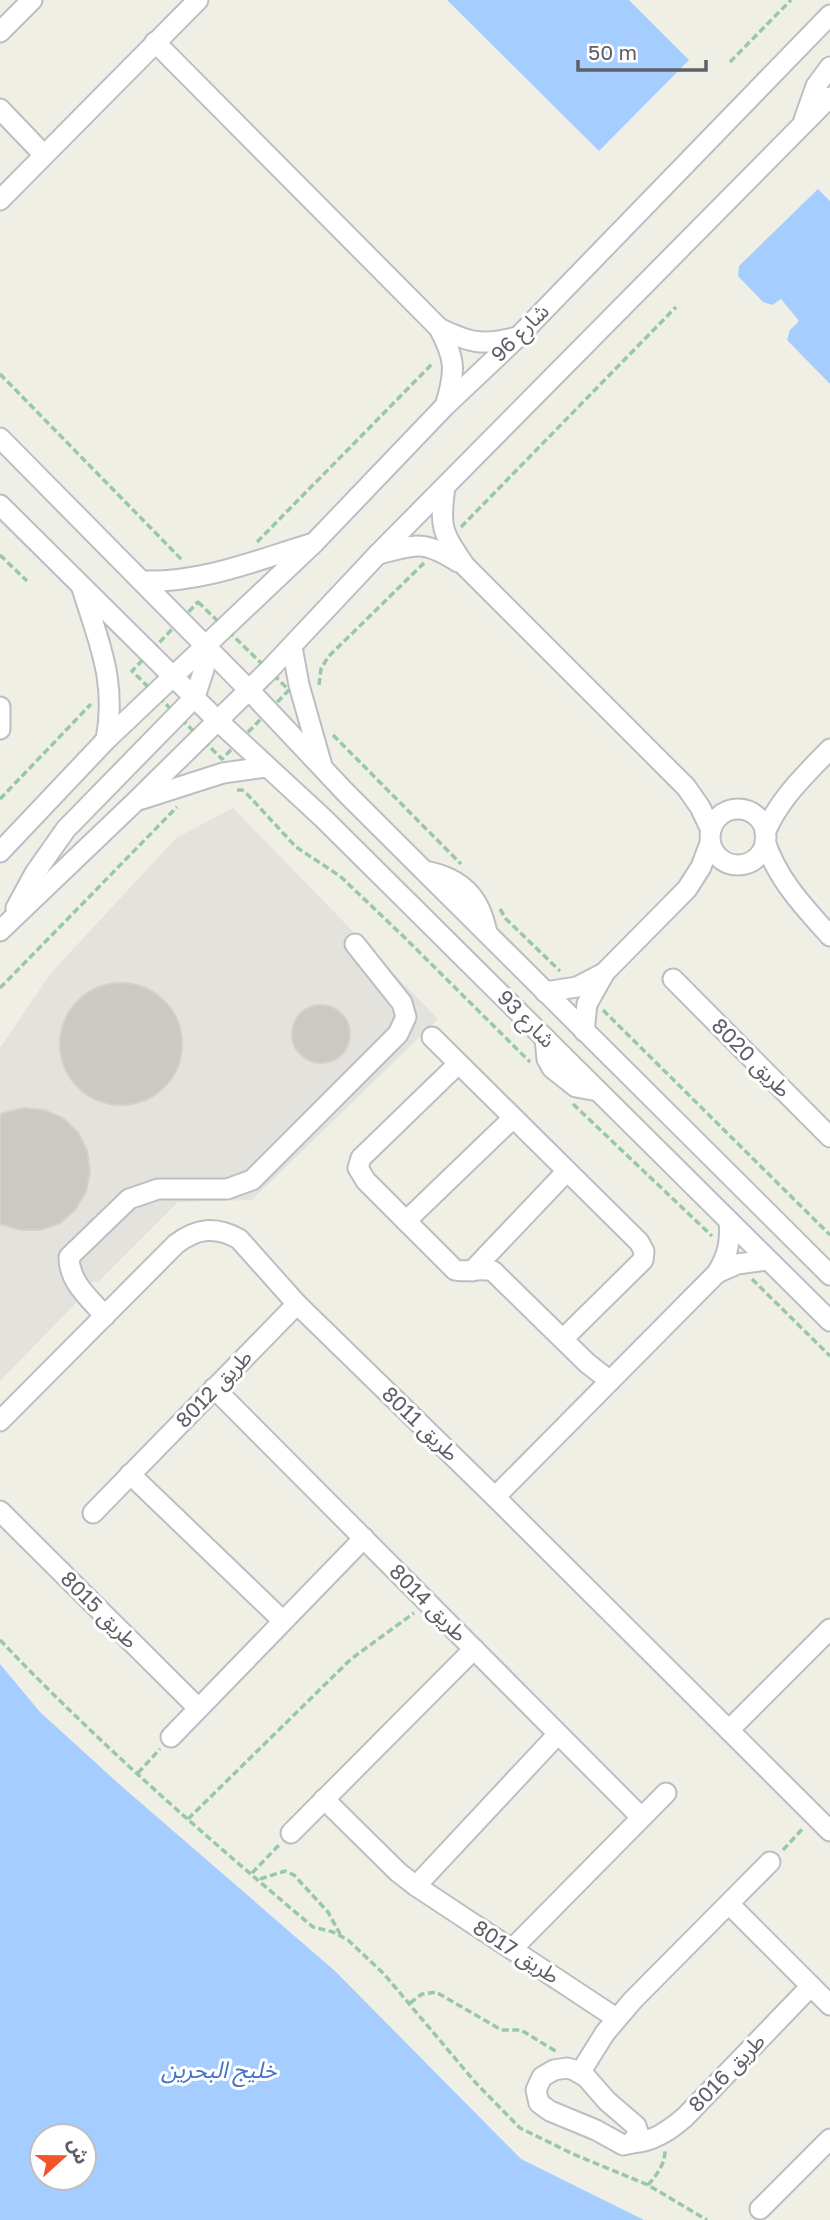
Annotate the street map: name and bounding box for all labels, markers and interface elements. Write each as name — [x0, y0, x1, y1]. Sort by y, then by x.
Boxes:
scale bar — [578, 28, 706, 72]
text: 50 m — [588, 39, 637, 65]
street label: شارع 96 — [485, 298, 556, 369]
street label: شارع 93 — [490, 984, 561, 1055]
street label: طريق 8020 — [706, 1012, 797, 1103]
street label: طريق 8012 — [170, 1344, 258, 1433]
street label: طريق 8011 — [376, 1380, 464, 1467]
street label: طريق 8014 — [384, 1558, 473, 1647]
street label: طريق 8015 — [55, 1565, 144, 1654]
street label: طريق 8017 — [468, 1914, 565, 1989]
street label: طريق 8016 — [682, 2028, 771, 2118]
water label: خليج البحرين — [161, 2055, 277, 2088]
north arrow — [28, 2122, 98, 2192]
text: ش — [64, 2134, 95, 2167]

